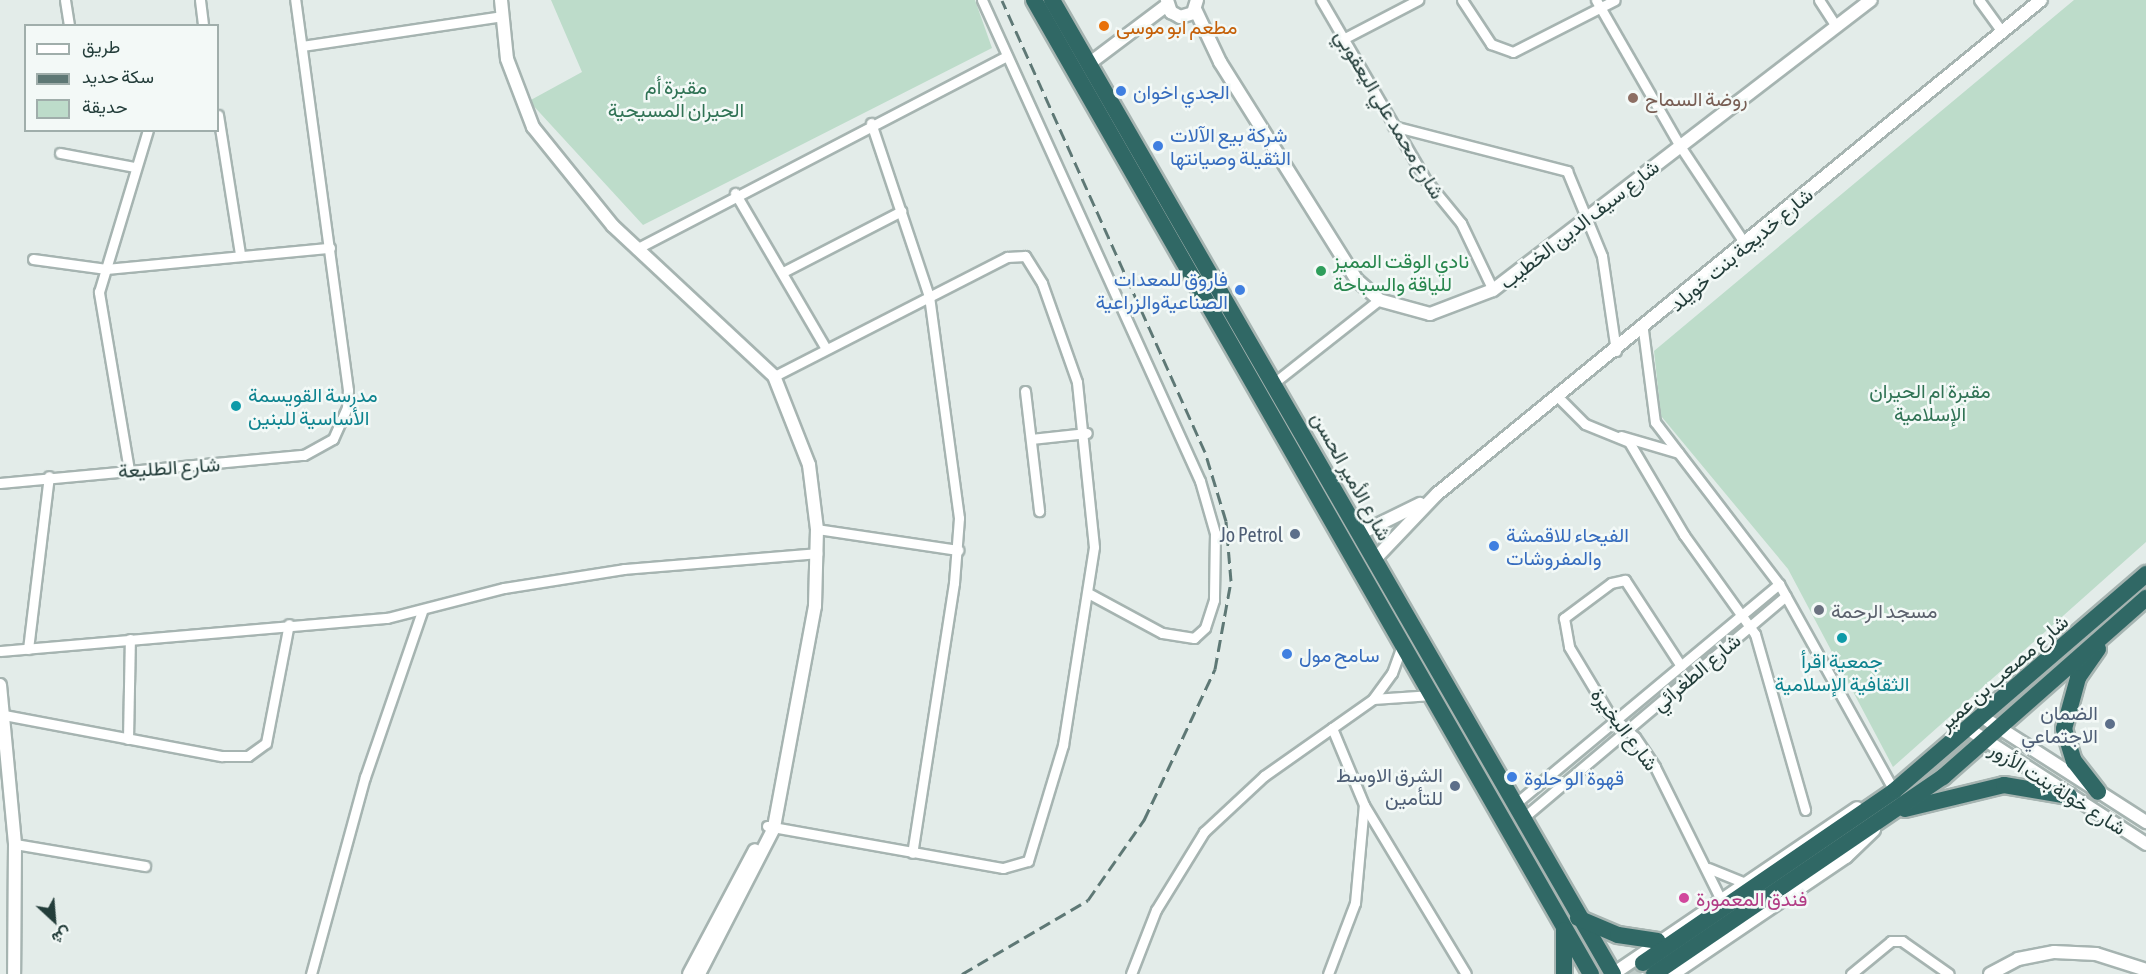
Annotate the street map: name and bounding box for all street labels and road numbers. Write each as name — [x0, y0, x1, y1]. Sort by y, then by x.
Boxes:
street label: شارع محمد علي اليعقوبي — [1330, 25, 1450, 203]
street label: شارع سيف الدين الخطيب — [1494, 154, 1664, 294]
street label: شارع خديجة بنت خويلد — [1665, 182, 1817, 316]
street label: شارع الأمير الحسن — [1307, 407, 1397, 545]
street label: شارع الطليعة — [117, 451, 221, 483]
street label: شارع مصعب بن عمير — [1933, 609, 2073, 735]
street label: شارع الطغرائي — [1647, 628, 1745, 716]
street label: شارع البخيرة — [1586, 683, 1664, 775]
street label: شارع خولة بنت الأزور — [1985, 736, 2131, 840]

